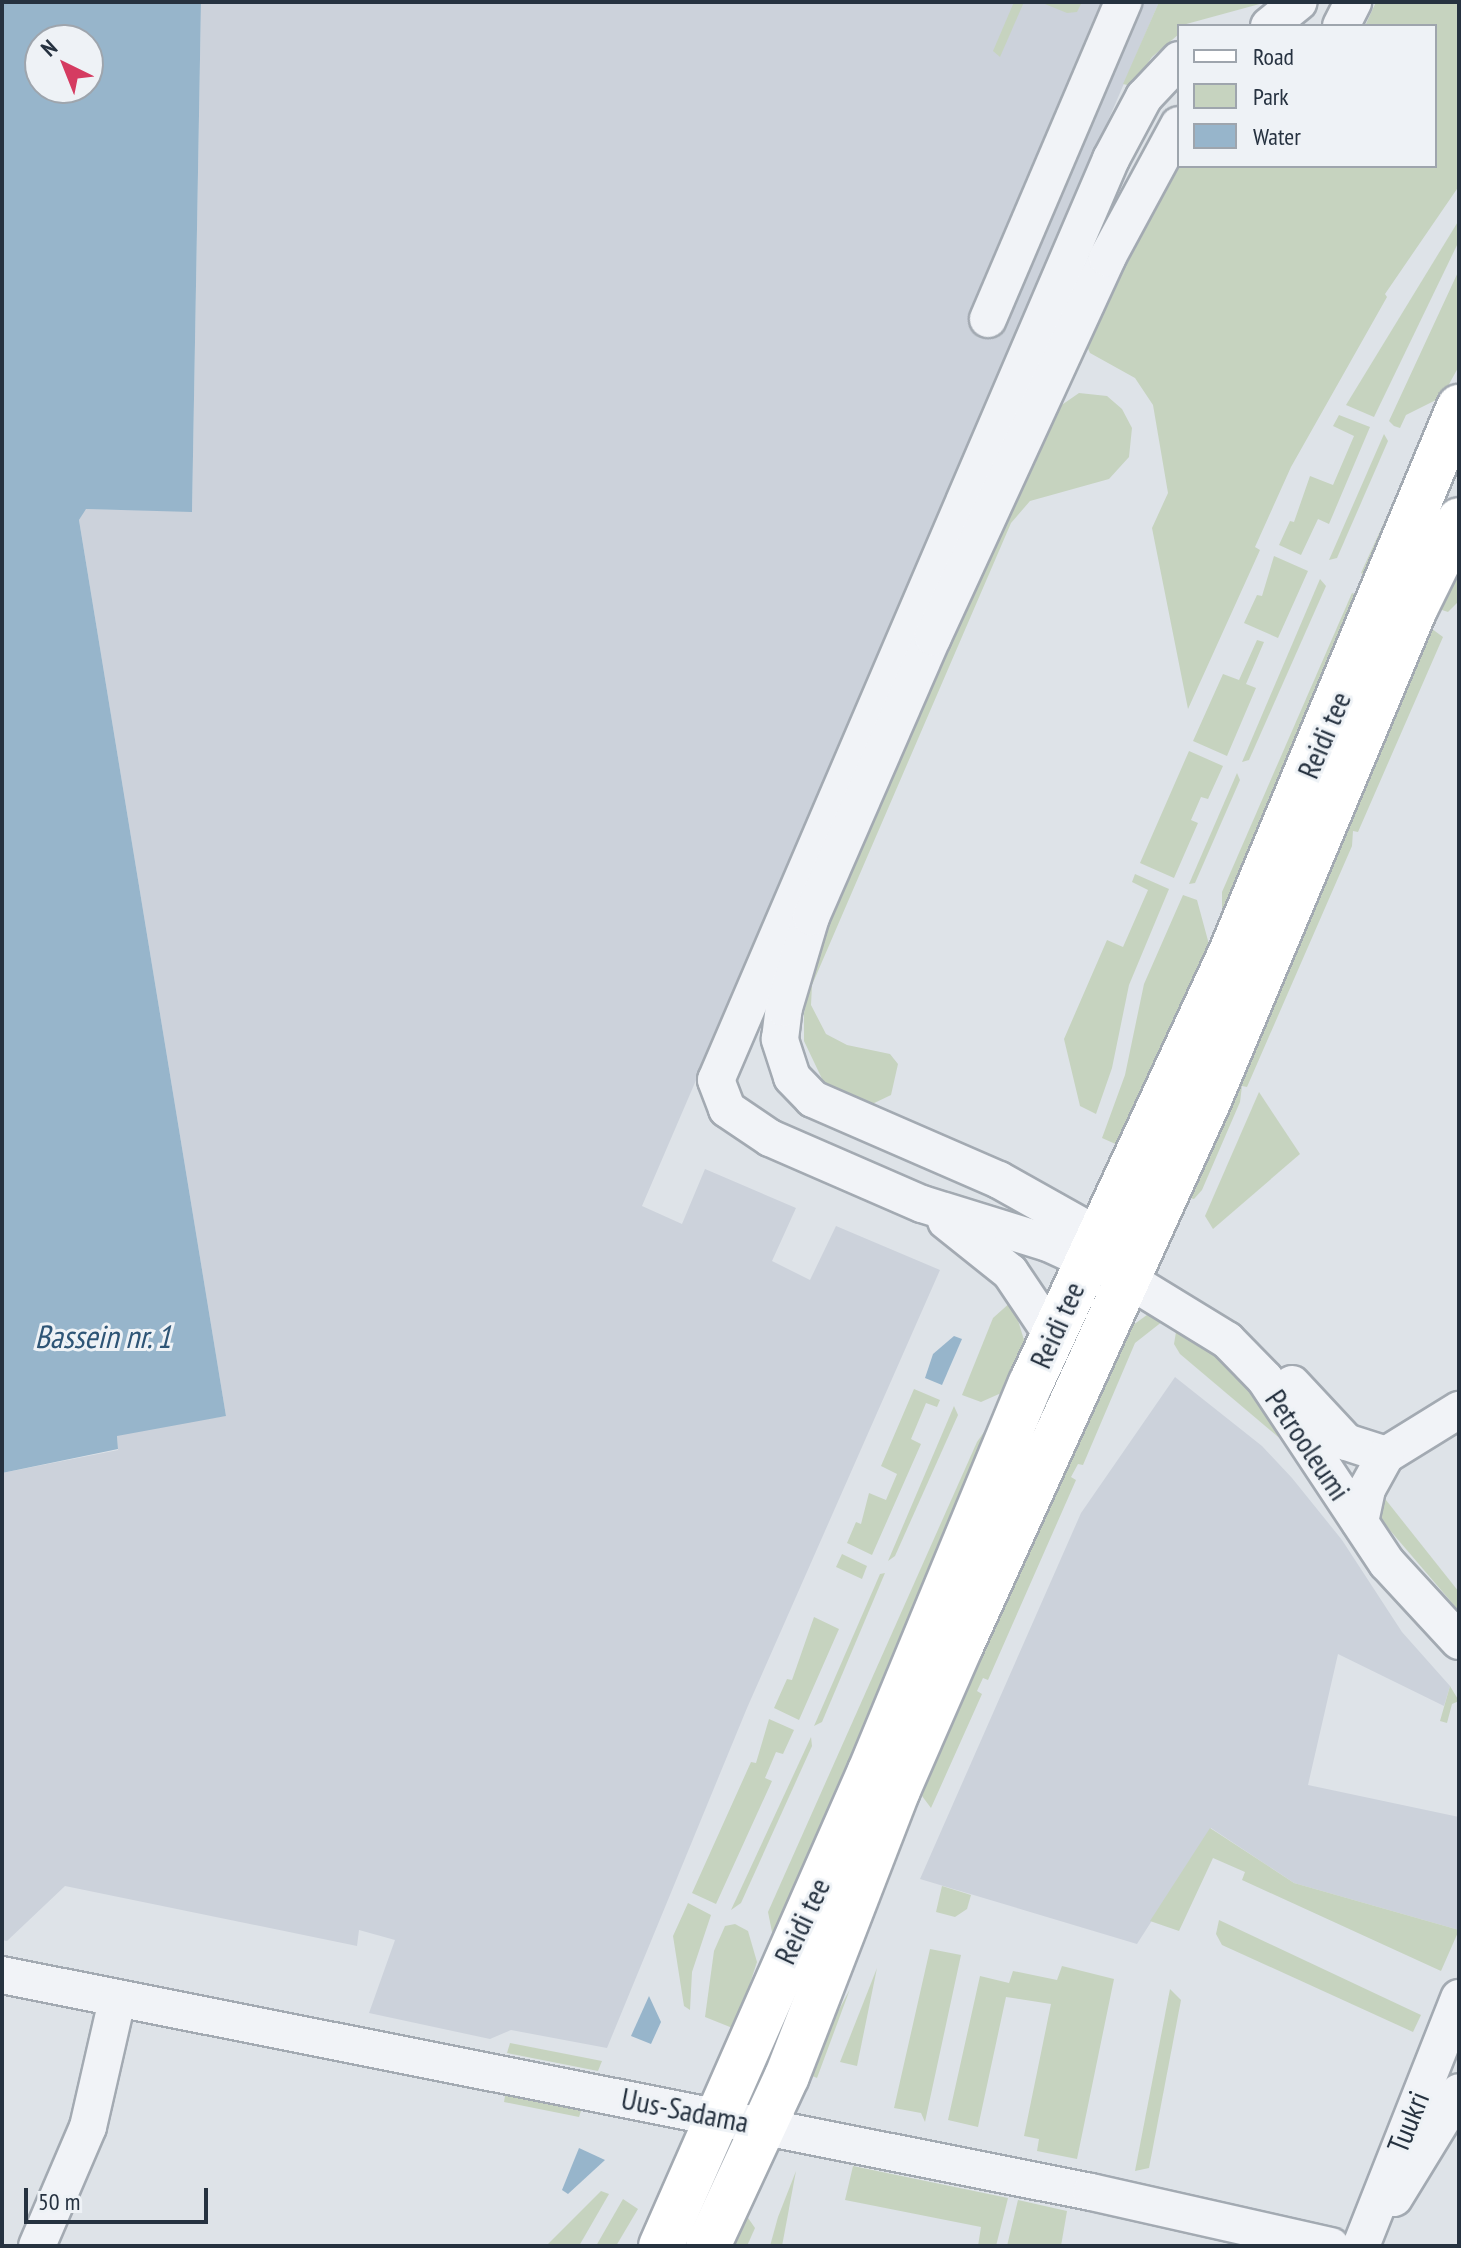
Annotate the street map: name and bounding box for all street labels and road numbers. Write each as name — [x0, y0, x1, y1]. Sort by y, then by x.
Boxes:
street label: Reidi tee — [1290, 686, 1358, 784]
street label: Reidi tee — [1022, 1276, 1092, 1374]
street label: Petrooleumi — [1258, 1383, 1358, 1507]
street label: Reidi tee — [767, 1872, 837, 1970]
street label: Uus-Sadama — [618, 2080, 752, 2140]
street label: Tuukri — [1379, 2086, 1437, 2158]

